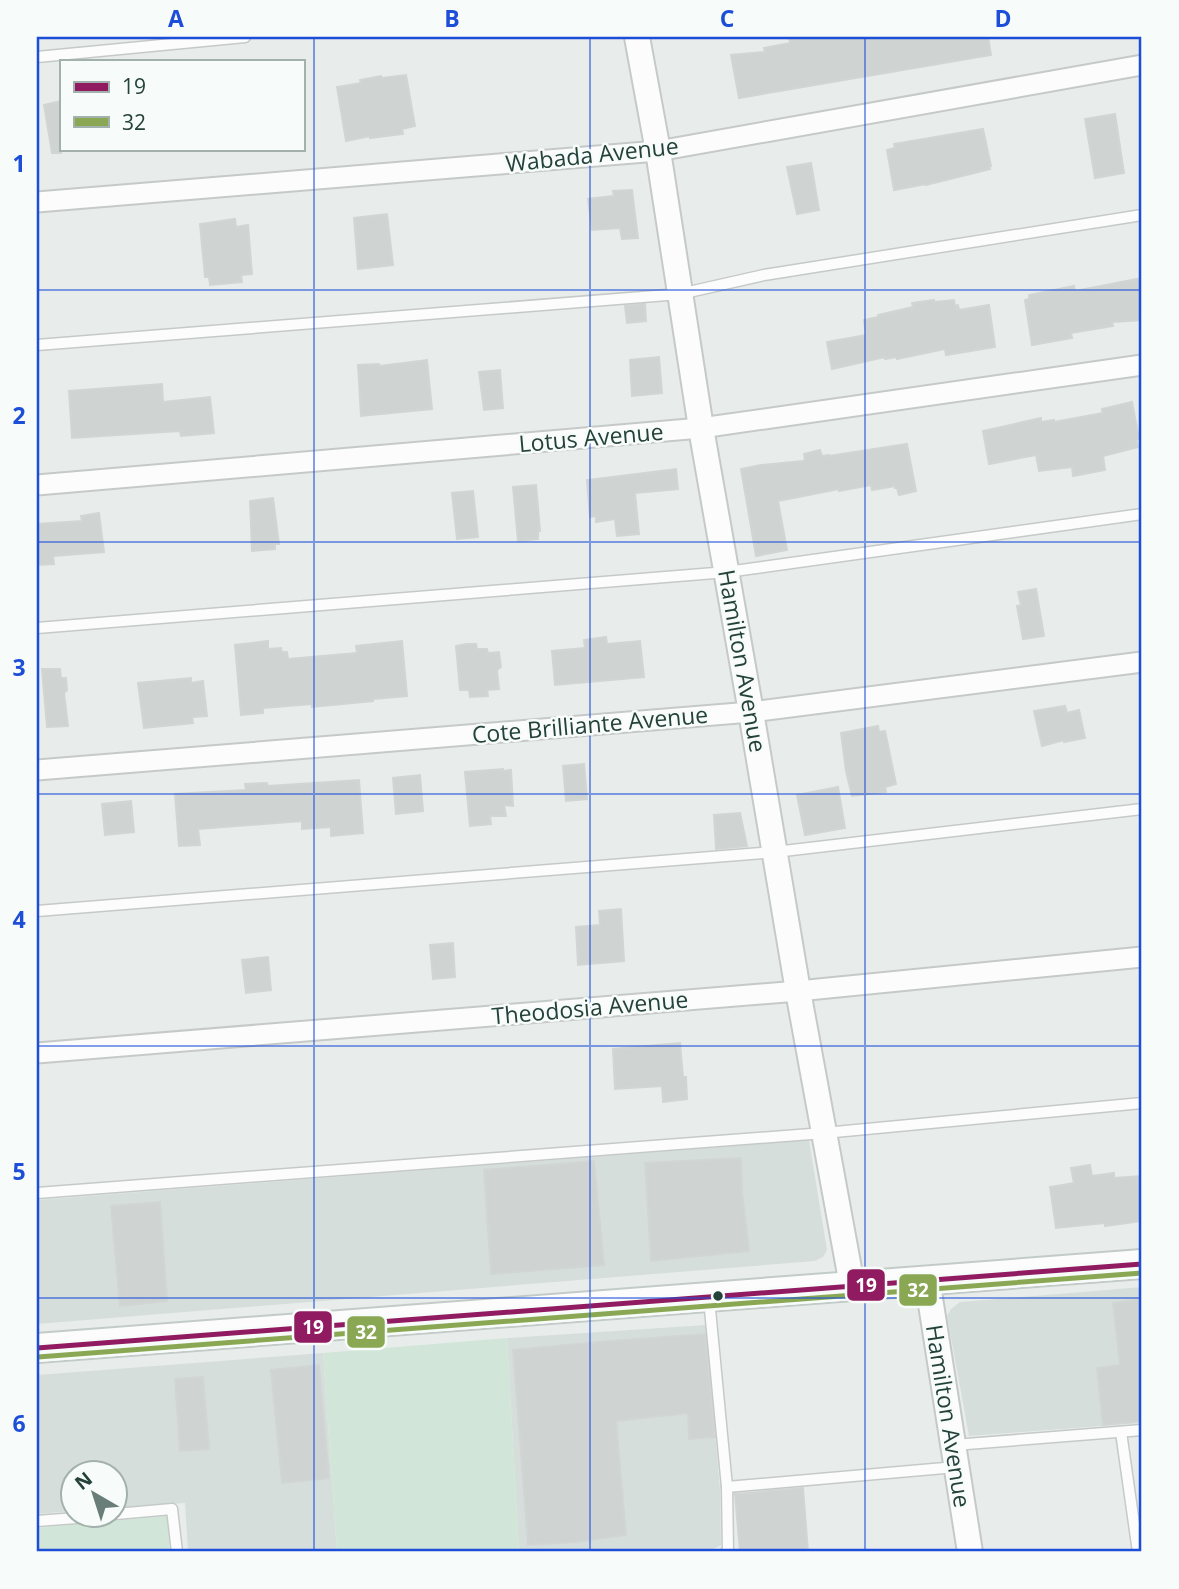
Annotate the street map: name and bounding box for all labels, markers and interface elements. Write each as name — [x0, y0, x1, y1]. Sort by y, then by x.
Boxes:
text: A — [168, 2, 184, 34]
text: B — [444, 2, 460, 34]
text: C — [720, 2, 734, 34]
text: D — [994, 2, 1012, 34]
legend — [60, 60, 304, 150]
text: 19 — [122, 72, 146, 100]
text: 32 — [122, 108, 146, 136]
street label: Wabada Avenue — [504, 129, 680, 179]
text: 1 — [12, 147, 26, 179]
text: 2 — [12, 399, 26, 431]
street label: Lotus Avenue — [517, 415, 665, 459]
street label: Hamilton Avenue — [711, 567, 775, 755]
text: 3 — [12, 651, 26, 683]
street label: Cote Brilliante Avenue — [470, 698, 709, 750]
text: 4 — [12, 903, 26, 935]
street label: Theodosia Avenue — [490, 982, 689, 1032]
text: 5 — [12, 1155, 26, 1187]
line badge: 19 — [846, 1268, 886, 1302]
text: 19 — [855, 1272, 877, 1298]
line badge: 32 — [898, 1273, 938, 1307]
text: 32 — [907, 1277, 929, 1303]
unlabelled marker — [711, 1289, 725, 1303]
line badge: 19 — [293, 1310, 333, 1344]
text: 19 — [302, 1314, 324, 1340]
line badge: 32 — [346, 1315, 386, 1349]
text: 32 — [355, 1319, 377, 1345]
street label: Hamilton Avenue — [919, 1322, 979, 1510]
text: 6 — [12, 1407, 26, 1439]
north arrow — [60, 1460, 130, 1530]
text: N — [69, 1466, 97, 1496]

